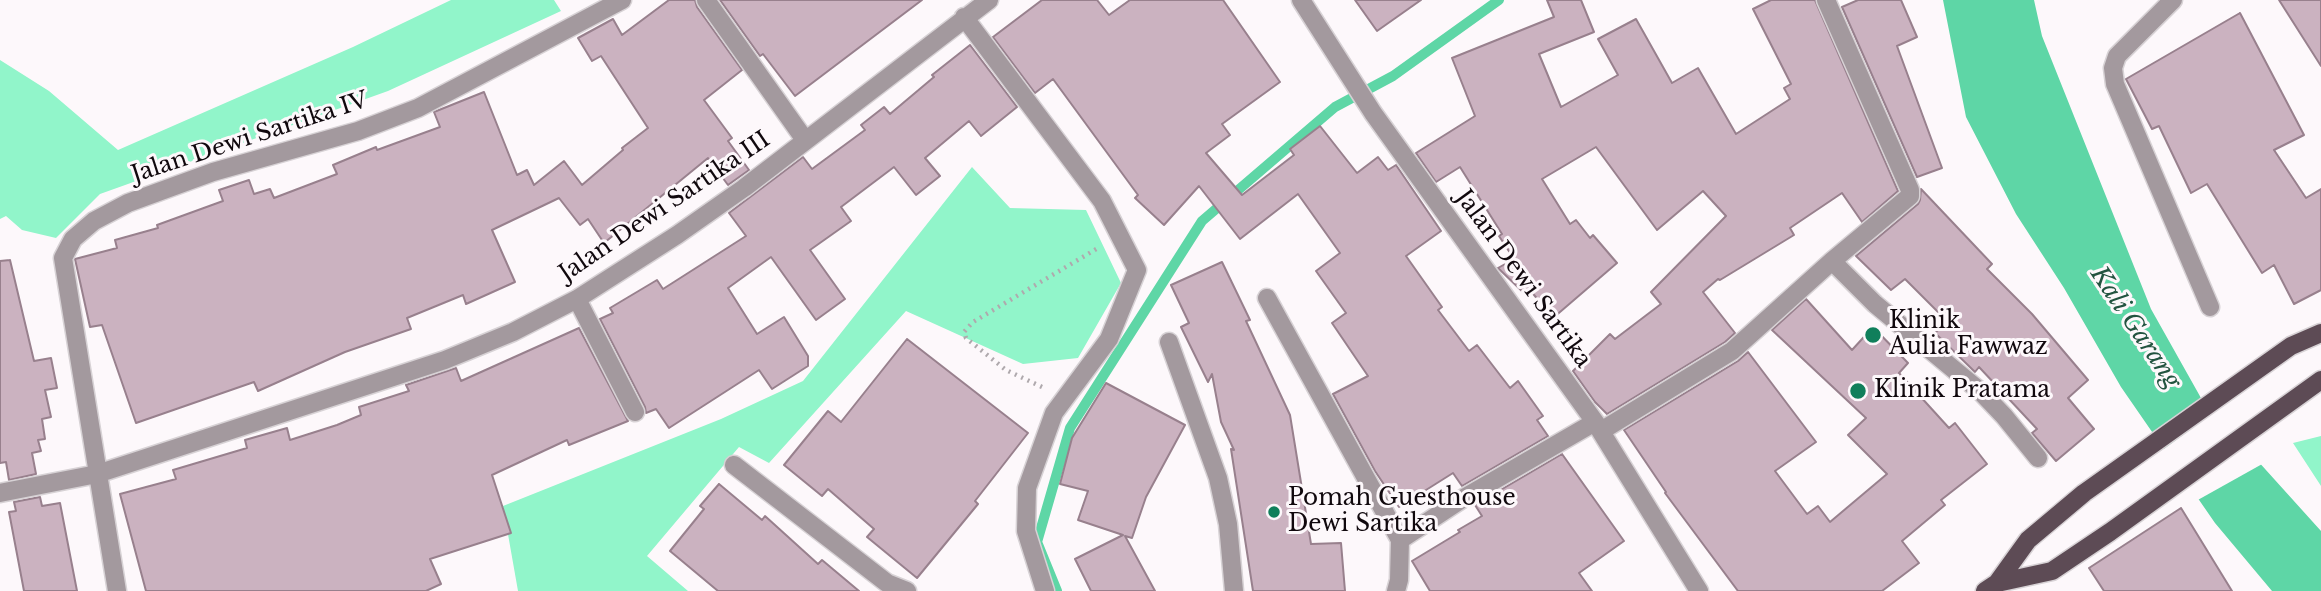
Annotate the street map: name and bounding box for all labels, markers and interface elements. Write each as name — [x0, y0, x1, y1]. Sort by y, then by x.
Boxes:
street label: Jalan Dewi Sartika IV — [128, 87, 372, 189]
street label: Jalan Dewi Sartika III — [554, 126, 776, 288]
street label: Jalan Dewi Sartika — [1449, 185, 1597, 373]
water label: Kali Garang — [2084, 261, 2186, 395]
place label: Klinik Aulia Fawwaz — [1889, 308, 2048, 362]
marker: Klinik Aulia Fawwaz — [1863, 325, 1883, 345]
place label: Klinik Pratama — [1874, 377, 2050, 405]
marker: Klinik Pratama — [1848, 381, 1868, 401]
place label: Pomah Guesthouse Dewi Sartika — [1288, 485, 1516, 539]
marker: Pomah Guesthouse Dewi Sartika — [1266, 504, 1282, 520]

